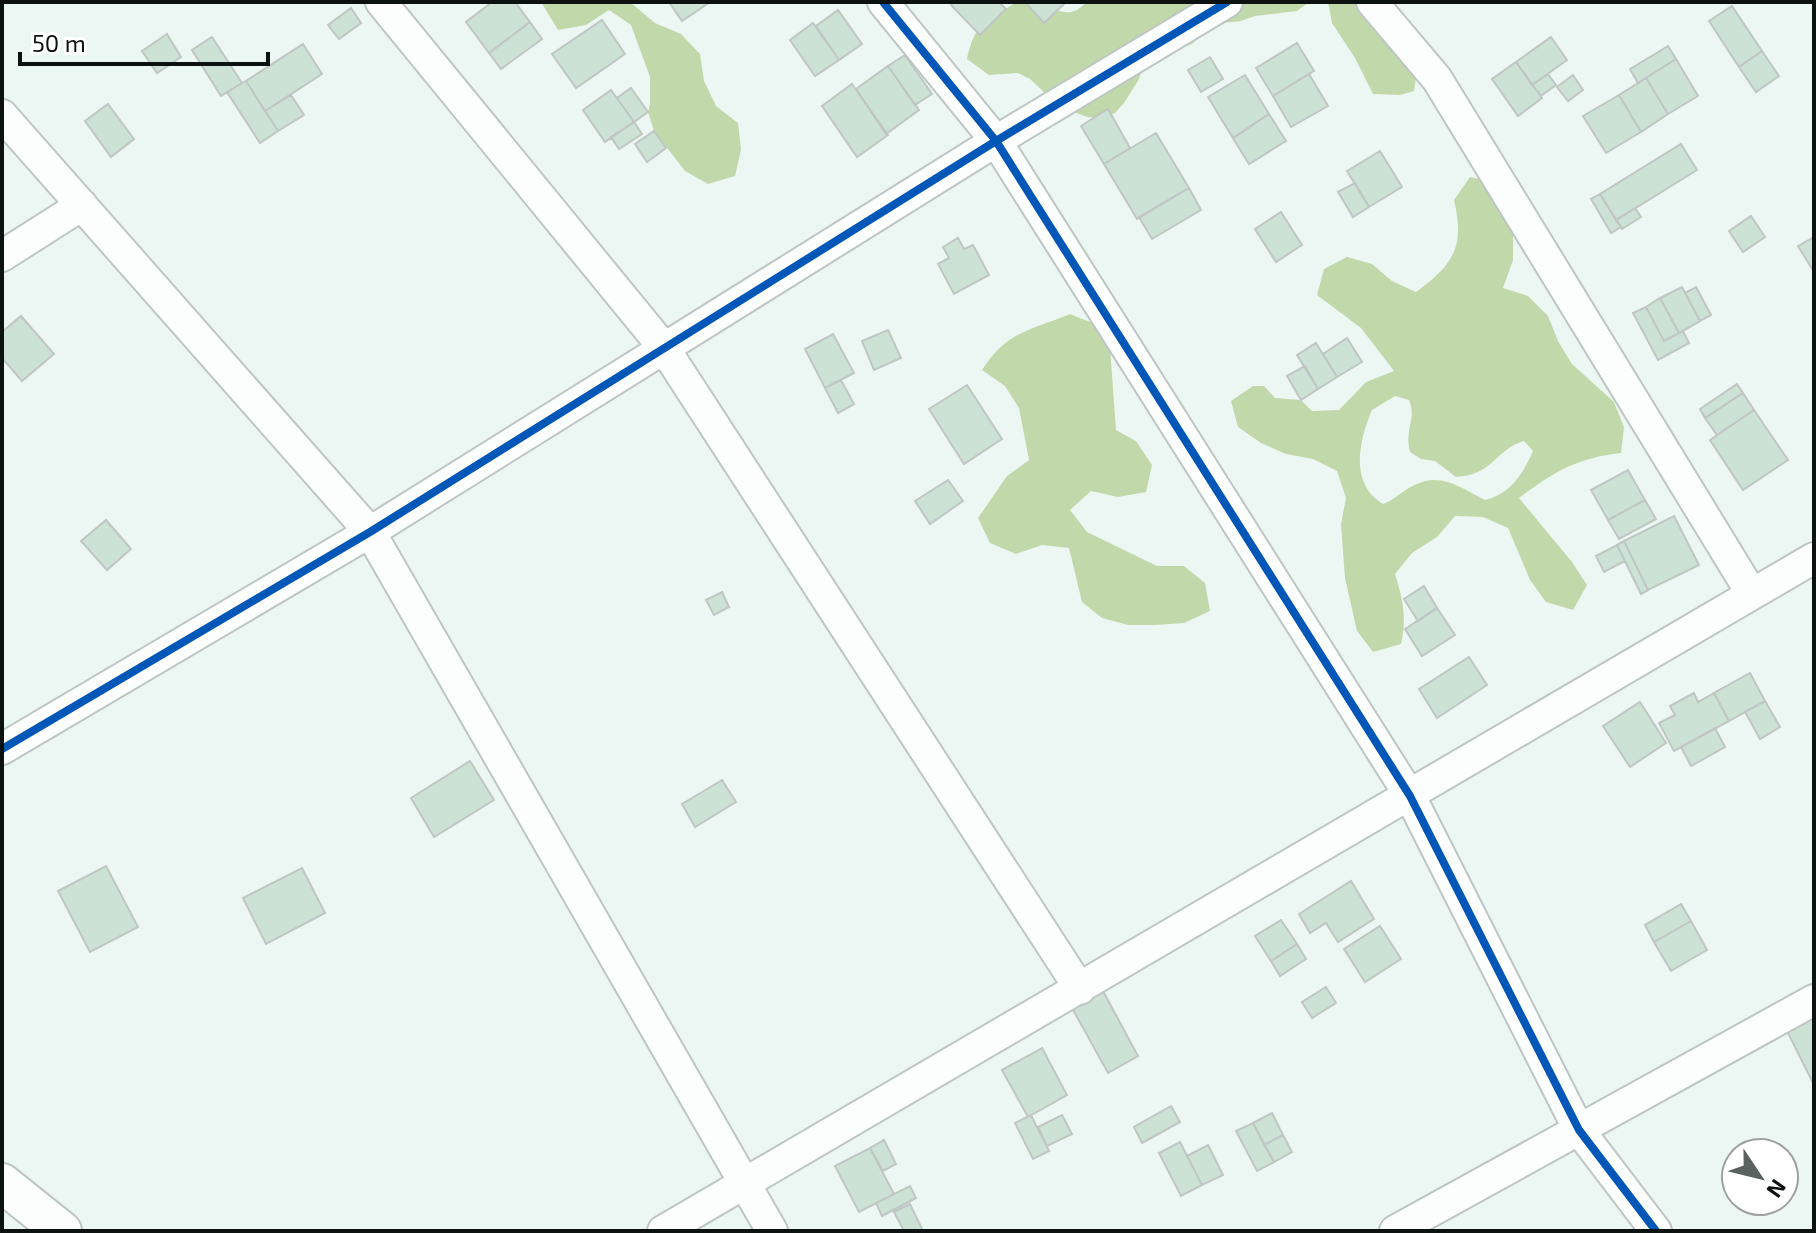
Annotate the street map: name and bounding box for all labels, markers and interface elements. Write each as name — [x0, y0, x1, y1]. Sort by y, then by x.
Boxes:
scale bar — [20, 16, 268, 66]
text: 50 m — [32, 28, 86, 57]
north arrow — [1720, 1137, 1800, 1217]
text: N — [1762, 1175, 1792, 1203]

